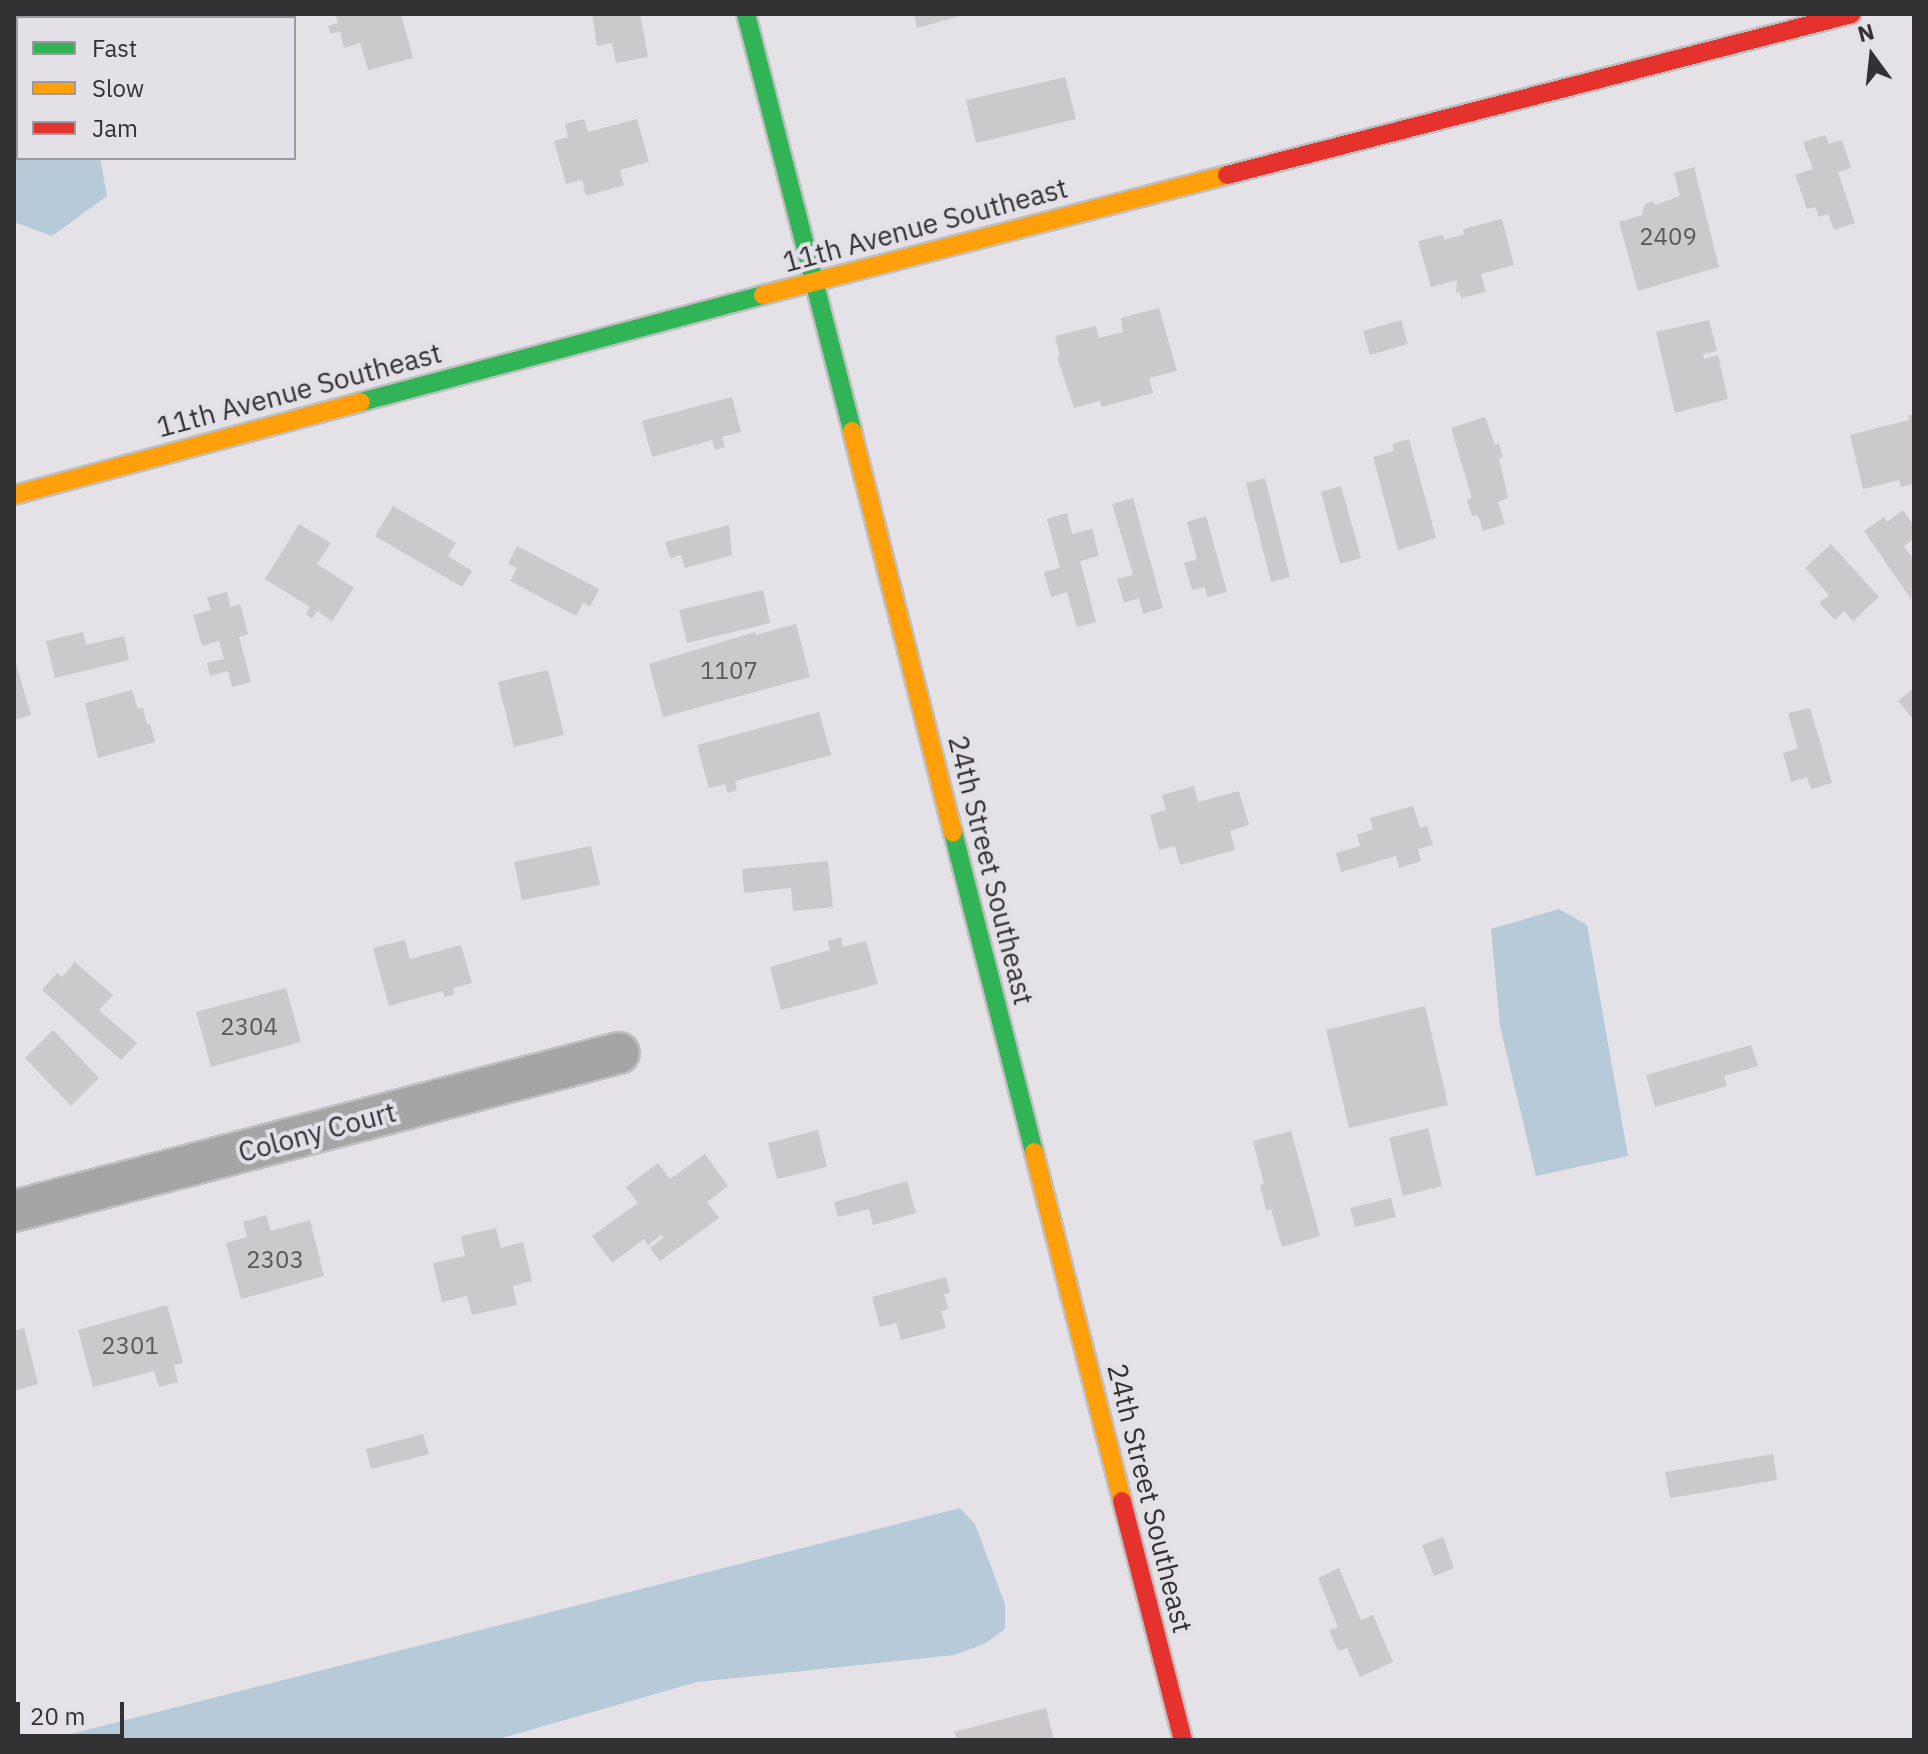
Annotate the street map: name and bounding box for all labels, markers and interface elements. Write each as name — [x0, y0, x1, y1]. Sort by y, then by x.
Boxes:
legend — [16, 16, 296, 160]
north arrow — [1832, 16, 1912, 96]
text: N — [1854, 16, 1877, 48]
text: Fast — [92, 32, 137, 64]
text: Slow — [92, 72, 144, 104]
text: Jam — [92, 112, 138, 144]
street label: 11th Avenue Southeast — [779, 171, 1071, 279]
house number: 2409 — [1639, 223, 1697, 251]
street label: 11th Avenue Southeast — [153, 336, 445, 444]
house number: 1107 — [700, 657, 758, 685]
street label: 24th Street Southeast — [941, 732, 1041, 1008]
house number: 2304 — [220, 1013, 278, 1041]
street label: Colony Court — [235, 1095, 399, 1169]
house number: 2303 — [246, 1246, 304, 1274]
house number: 2301 — [101, 1332, 159, 1360]
street label: 24th Street Southeast — [1100, 1360, 1200, 1636]
scale bar — [20, 1686, 128, 1736]
text: 20 m — [30, 1700, 85, 1732]

